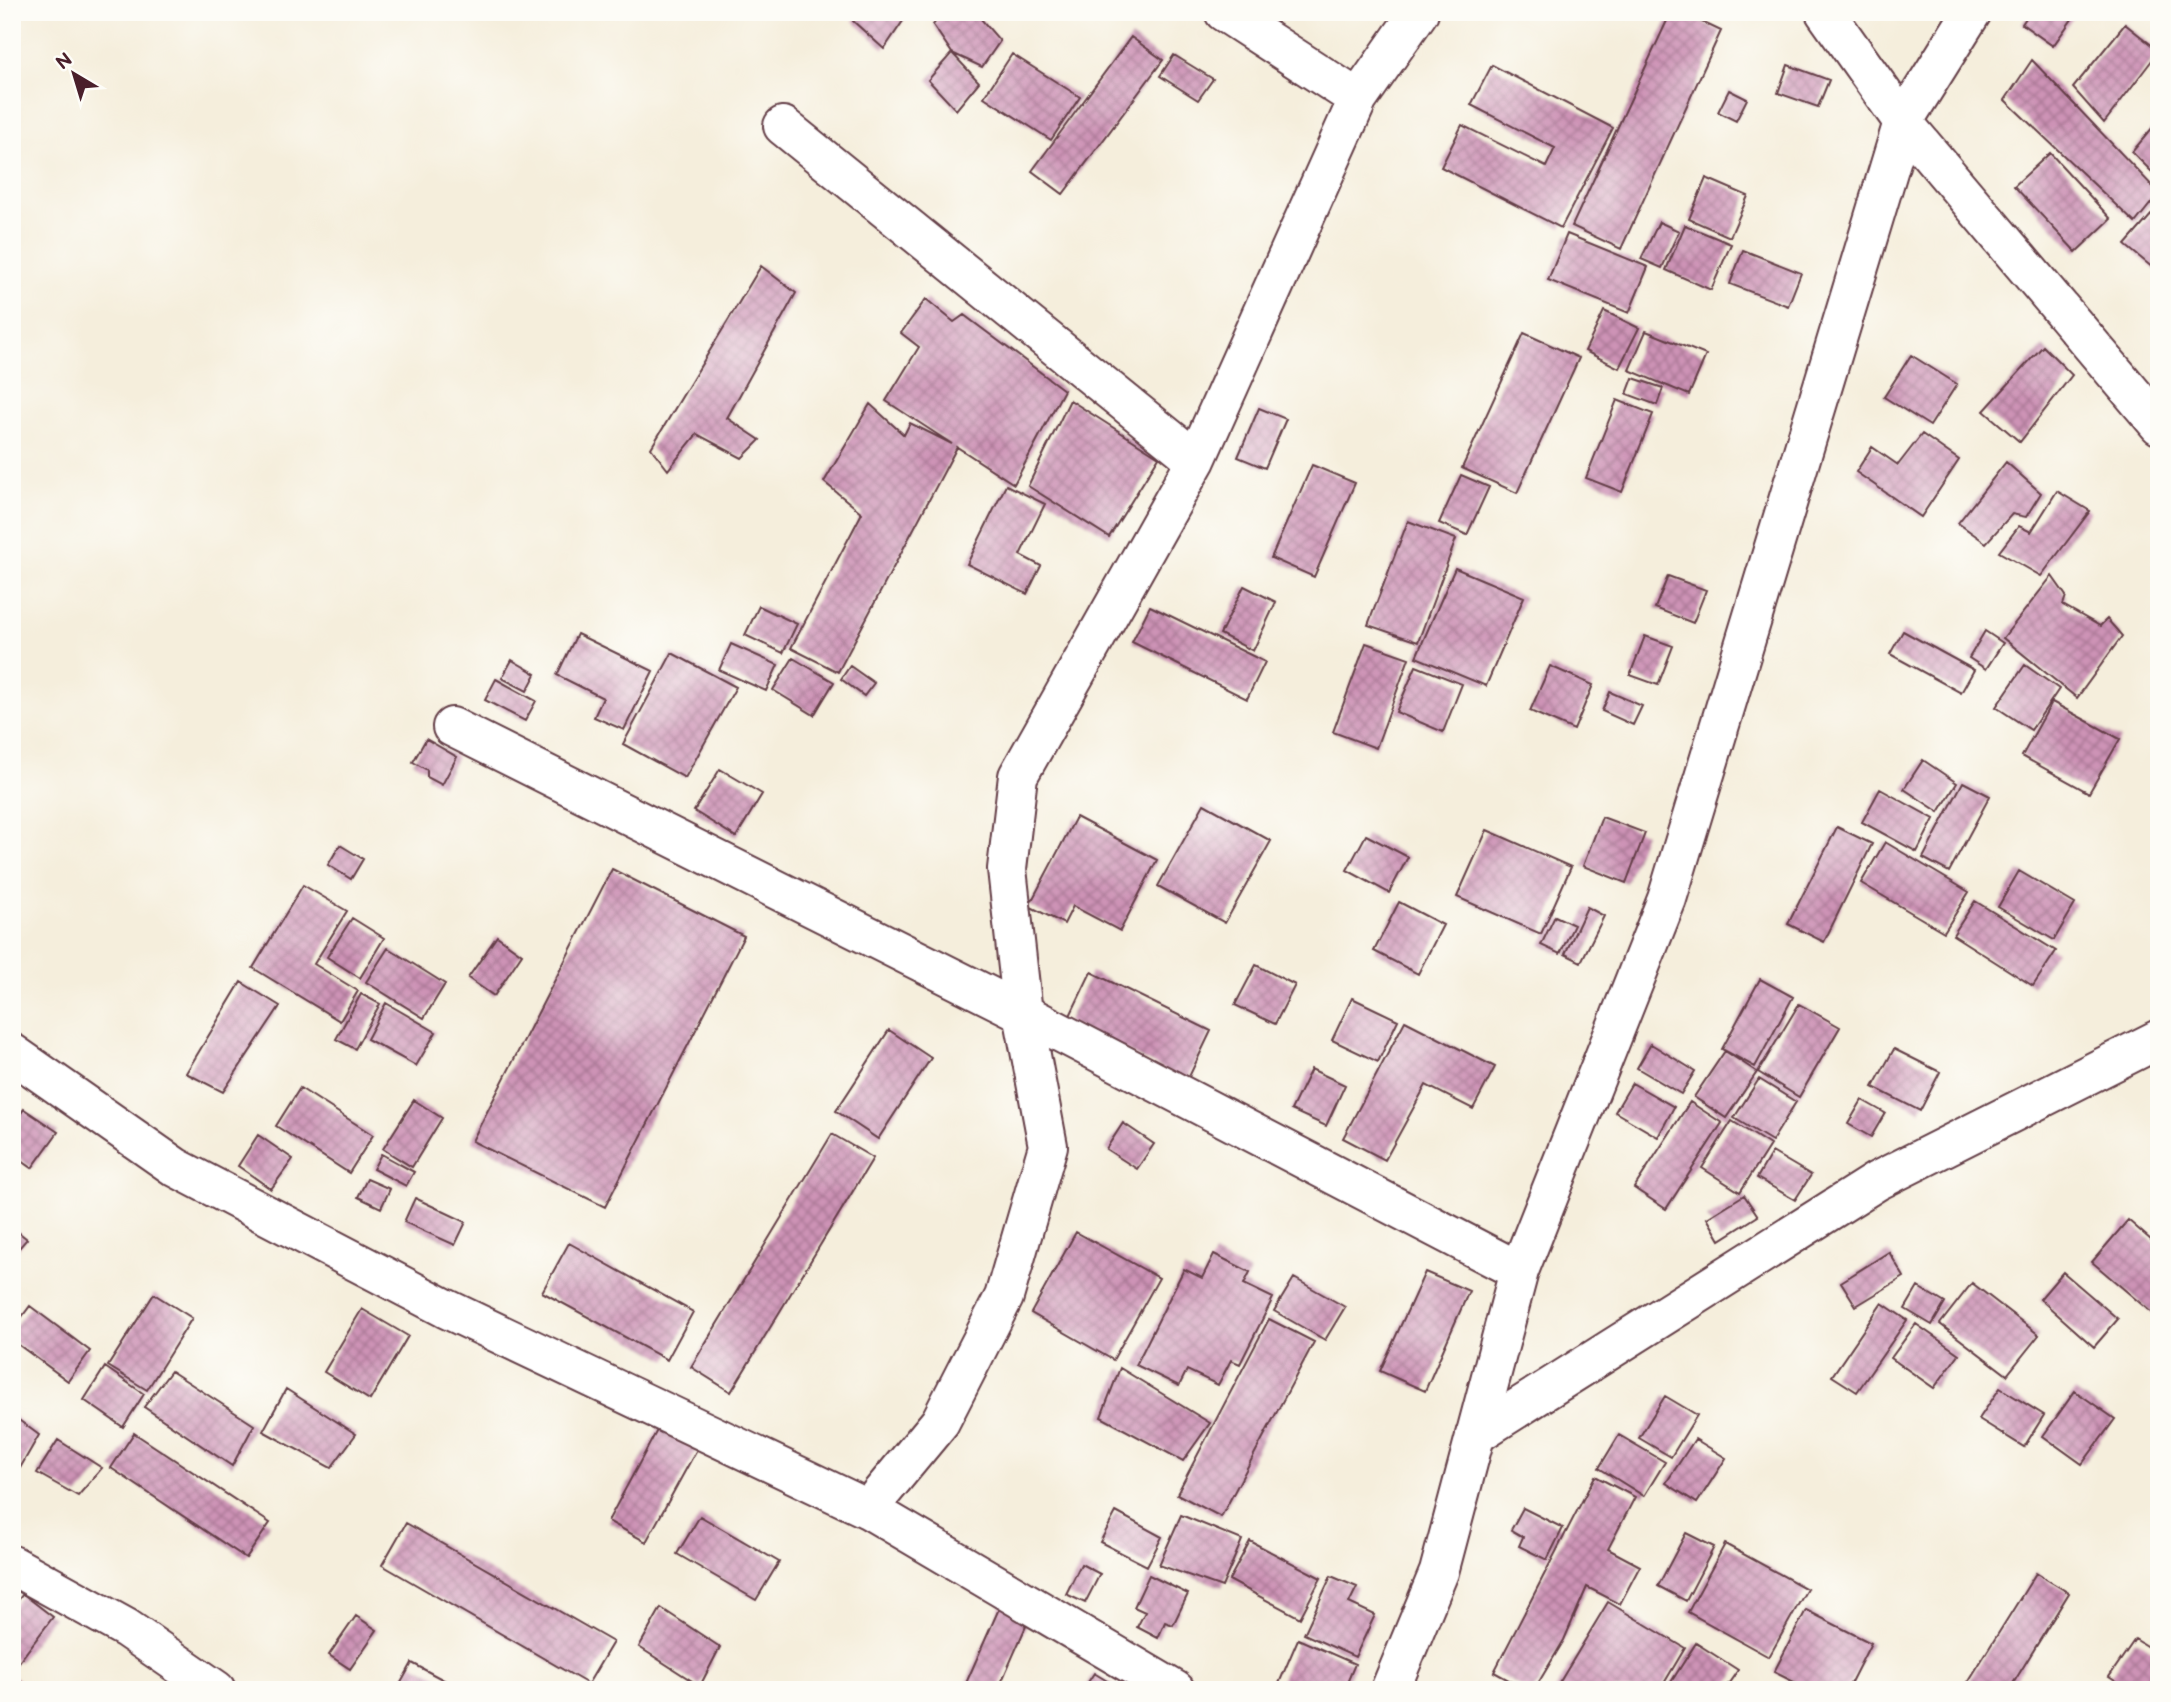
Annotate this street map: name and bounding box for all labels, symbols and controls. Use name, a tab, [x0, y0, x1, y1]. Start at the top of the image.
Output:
north arrow	[38, 38, 108, 108]
text: N	[52, 48, 77, 75]

